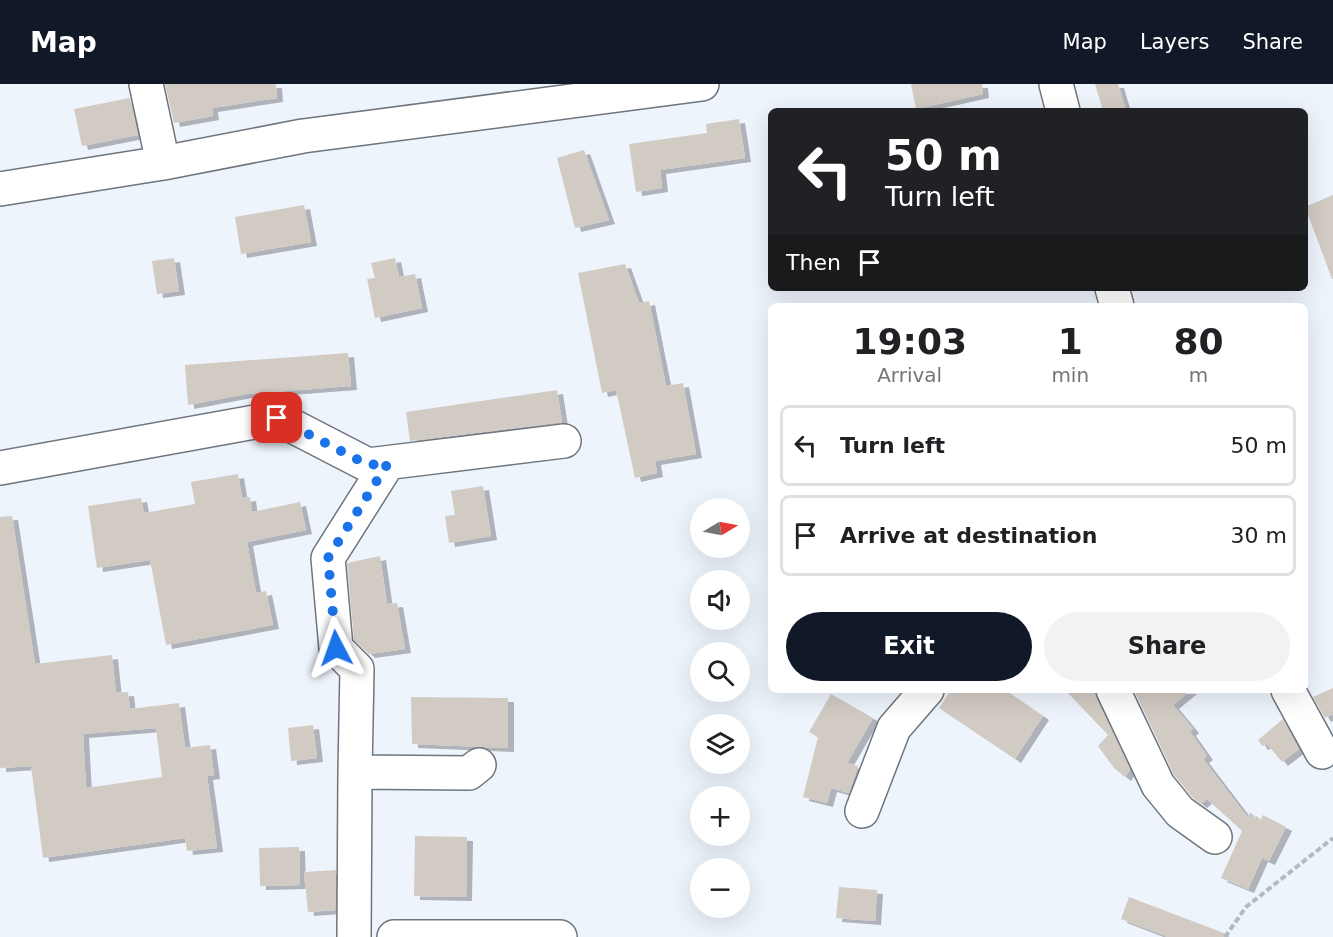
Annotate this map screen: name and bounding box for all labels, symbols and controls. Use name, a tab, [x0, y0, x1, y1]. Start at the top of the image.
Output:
text: Map	[30, 26, 97, 59]
text: Map	[1063, 30, 1107, 54]
text: Layers	[1140, 30, 1209, 54]
text: Share	[1242, 30, 1303, 54]
text: 50 m	[885, 131, 1002, 180]
icon: left	[786, 132, 864, 210]
text: Turn left	[885, 181, 995, 212]
icon: arrive	[853, 246, 886, 279]
text: Then	[786, 250, 841, 275]
text: 19:03	[852, 321, 967, 362]
text: 1	[1058, 321, 1083, 362]
text: 80	[1173, 321, 1224, 362]
text: Arrival	[877, 363, 942, 387]
text: min	[1051, 363, 1089, 387]
text: m	[1189, 363, 1208, 387]
pin	[251, 392, 302, 443]
icon: arrive	[260, 401, 293, 434]
icon: left	[789, 429, 822, 462]
text: Turn left	[840, 433, 945, 458]
text: 50 m	[1231, 433, 1287, 458]
north arrow	[690, 498, 750, 558]
map controls	[690, 498, 750, 918]
icon: arrive	[789, 519, 822, 552]
text: Arrive at destination	[840, 523, 1097, 548]
text: 30 m	[1231, 523, 1287, 548]
button: sound	[690, 570, 750, 630]
button: Exit	[786, 612, 1032, 681]
button: Share	[1044, 612, 1290, 681]
position arrow	[304, 616, 368, 680]
button: search	[690, 642, 750, 702]
button: layers	[690, 714, 750, 774]
button: +	[690, 786, 750, 846]
button: −	[690, 858, 750, 918]

